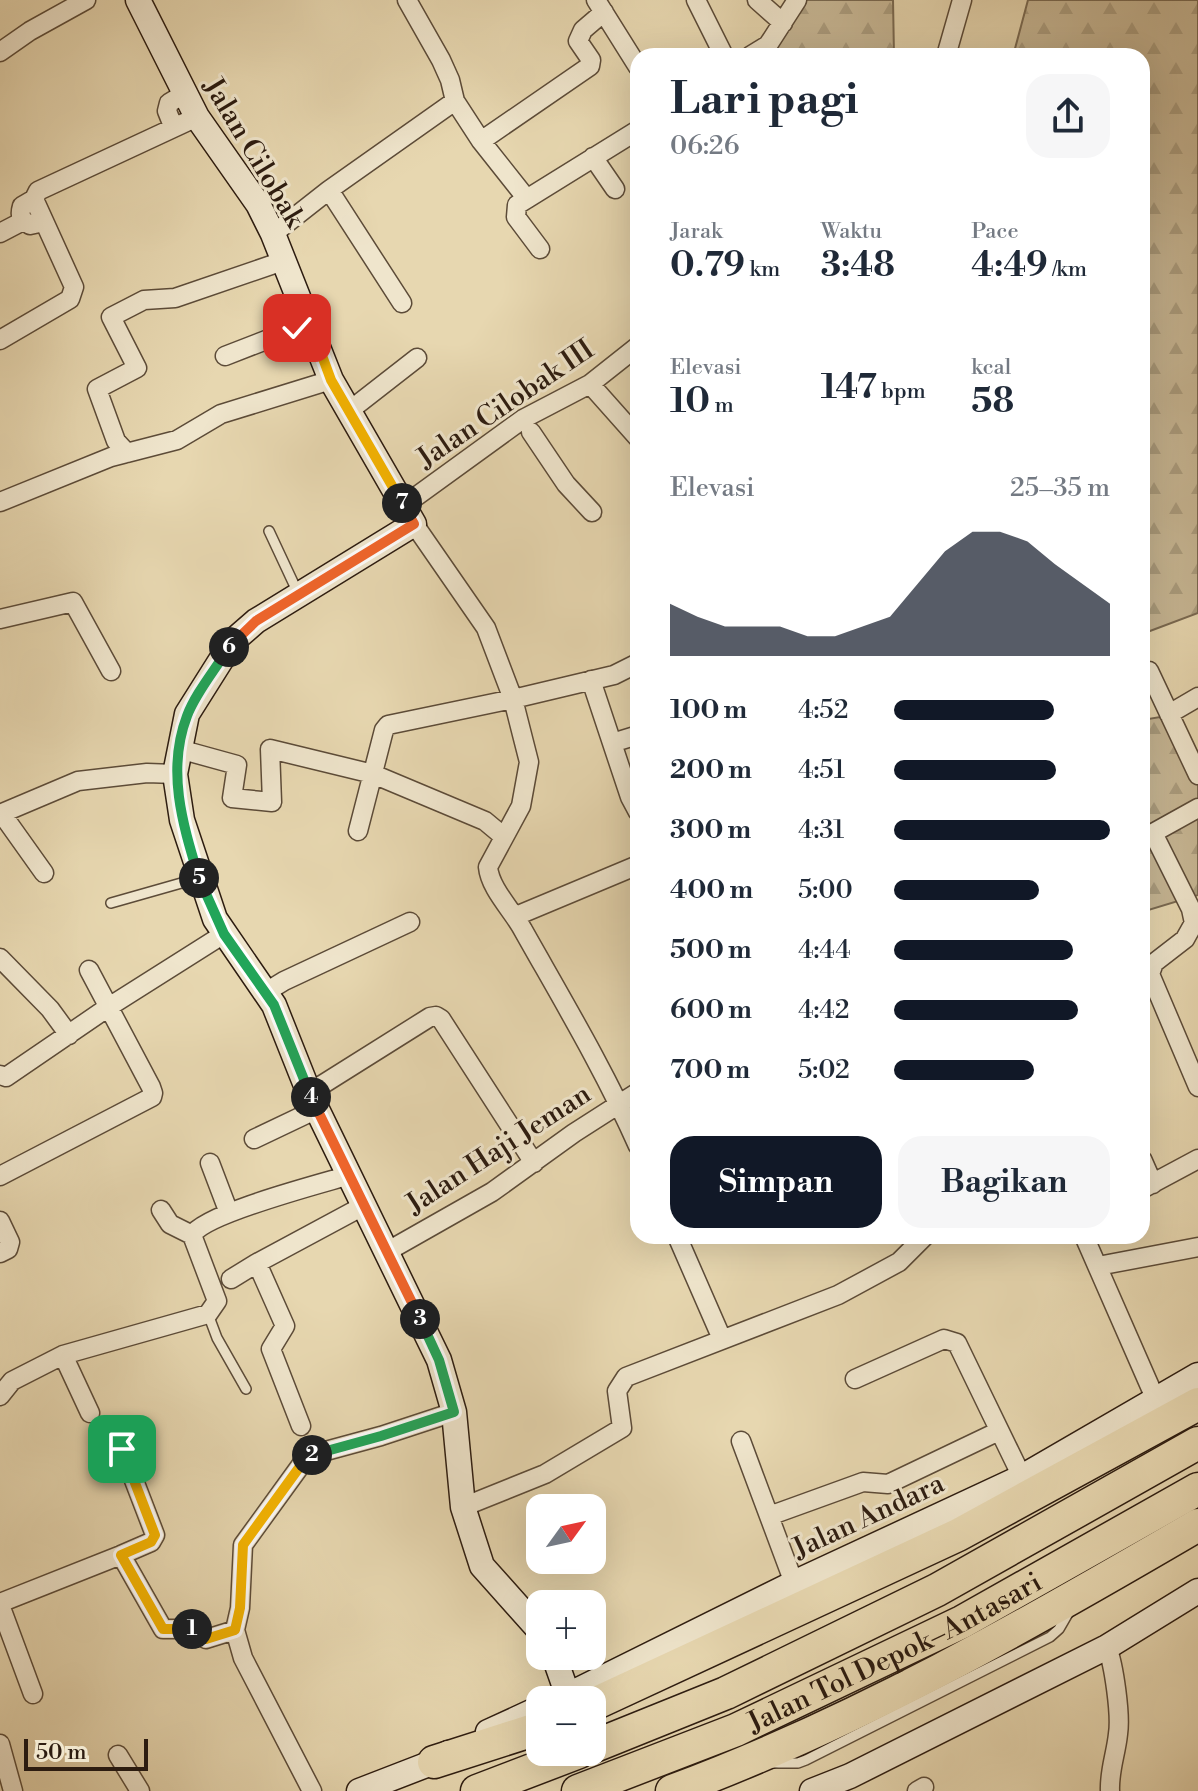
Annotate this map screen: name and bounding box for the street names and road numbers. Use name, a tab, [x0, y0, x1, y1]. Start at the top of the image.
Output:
street label: Jalan Cilobak	[195, 71, 313, 235]
street label: Jalan Cilobak III	[410, 332, 601, 477]
street label: Jalan Haji Jeman	[399, 1076, 598, 1223]
street label: Jalan Andara	[786, 1466, 951, 1567]
street label: Jalan Tol Depok–Antasari	[741, 1565, 1048, 1741]

